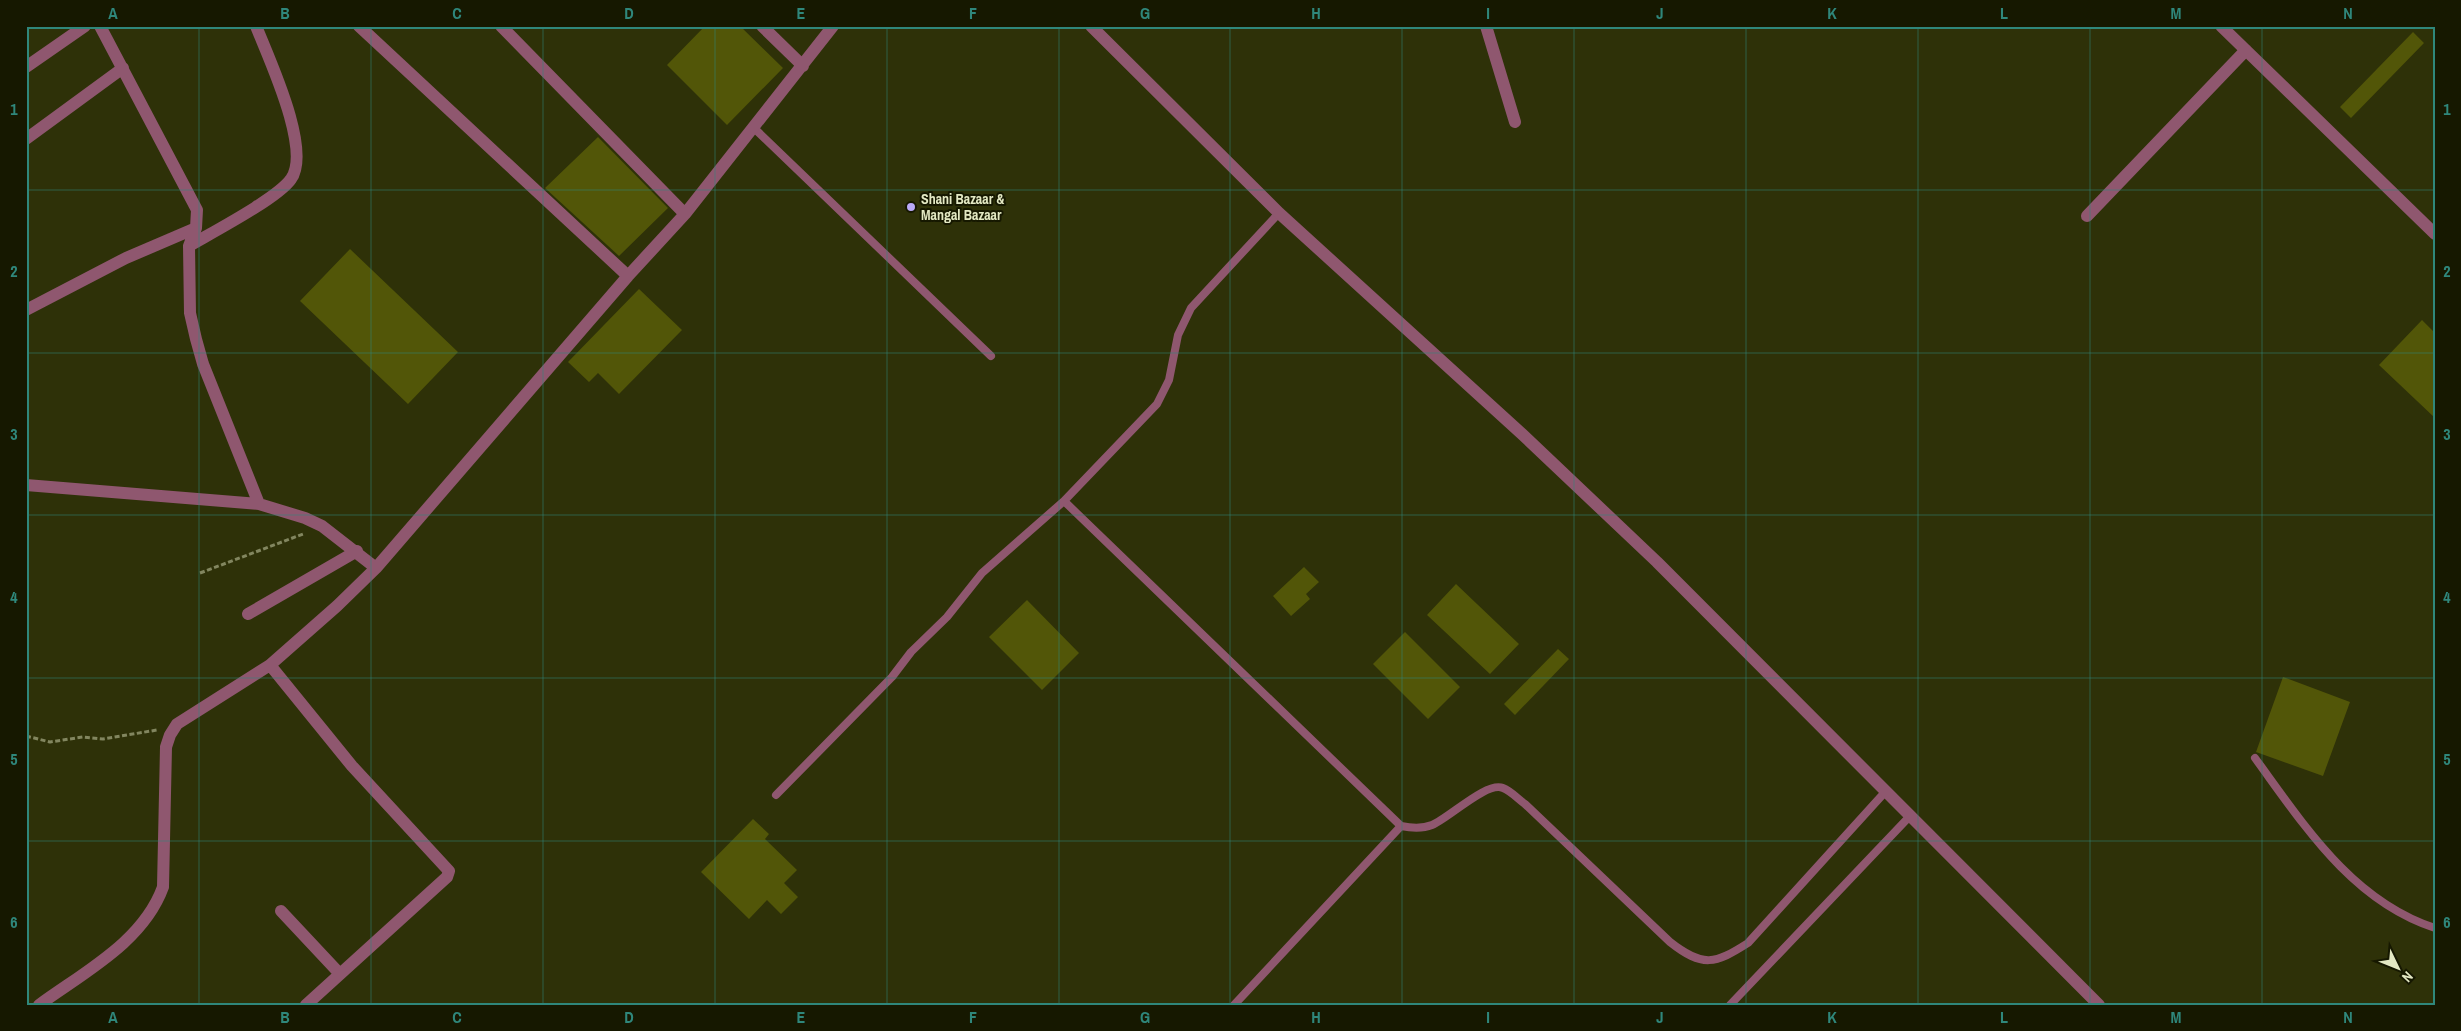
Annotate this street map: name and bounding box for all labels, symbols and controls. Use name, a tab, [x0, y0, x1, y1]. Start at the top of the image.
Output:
text: A	[108, 2, 118, 24]
text: B	[280, 2, 290, 24]
text: C	[452, 2, 462, 24]
text: D	[624, 2, 634, 24]
text: E	[797, 2, 806, 24]
text: F	[969, 2, 977, 24]
text: G	[1140, 2, 1150, 24]
text: H	[1311, 2, 1321, 24]
text: I	[1486, 2, 1490, 24]
text: J	[1656, 2, 1664, 24]
text: K	[1827, 2, 1837, 24]
text: L	[2000, 2, 2008, 24]
text: M	[2171, 2, 2182, 24]
text: N	[2343, 2, 2353, 24]
text: 1	[10, 98, 18, 120]
text: 1	[2443, 98, 2451, 120]
place label: Shani Bazaar & Mangal Bazaar	[921, 190, 1005, 224]
marker: Shani Bazaar & Mangal Bazaar	[905, 201, 917, 213]
text: 2	[10, 260, 18, 282]
text: 2	[2443, 260, 2451, 282]
text: 3	[10, 423, 18, 445]
text: 3	[2443, 423, 2451, 445]
text: 4	[10, 586, 18, 608]
text: 4	[2443, 586, 2451, 608]
text: 5	[10, 748, 18, 770]
text: 5	[2443, 748, 2451, 770]
text: 6	[10, 911, 18, 933]
text: 6	[2443, 911, 2451, 933]
north arrow	[2374, 944, 2424, 994]
text: N	[2398, 968, 2417, 986]
text: A	[108, 1006, 118, 1028]
text: B	[280, 1006, 290, 1028]
text: C	[452, 1006, 462, 1028]
text: D	[624, 1006, 634, 1028]
text: E	[797, 1006, 806, 1028]
text: F	[969, 1006, 977, 1028]
text: G	[1140, 1006, 1150, 1028]
text: H	[1311, 1006, 1321, 1028]
text: I	[1486, 1006, 1490, 1028]
text: J	[1656, 1006, 1664, 1028]
text: K	[1827, 1006, 1837, 1028]
text: L	[2000, 1006, 2008, 1028]
text: M	[2171, 1006, 2182, 1028]
text: N	[2343, 1006, 2353, 1028]

